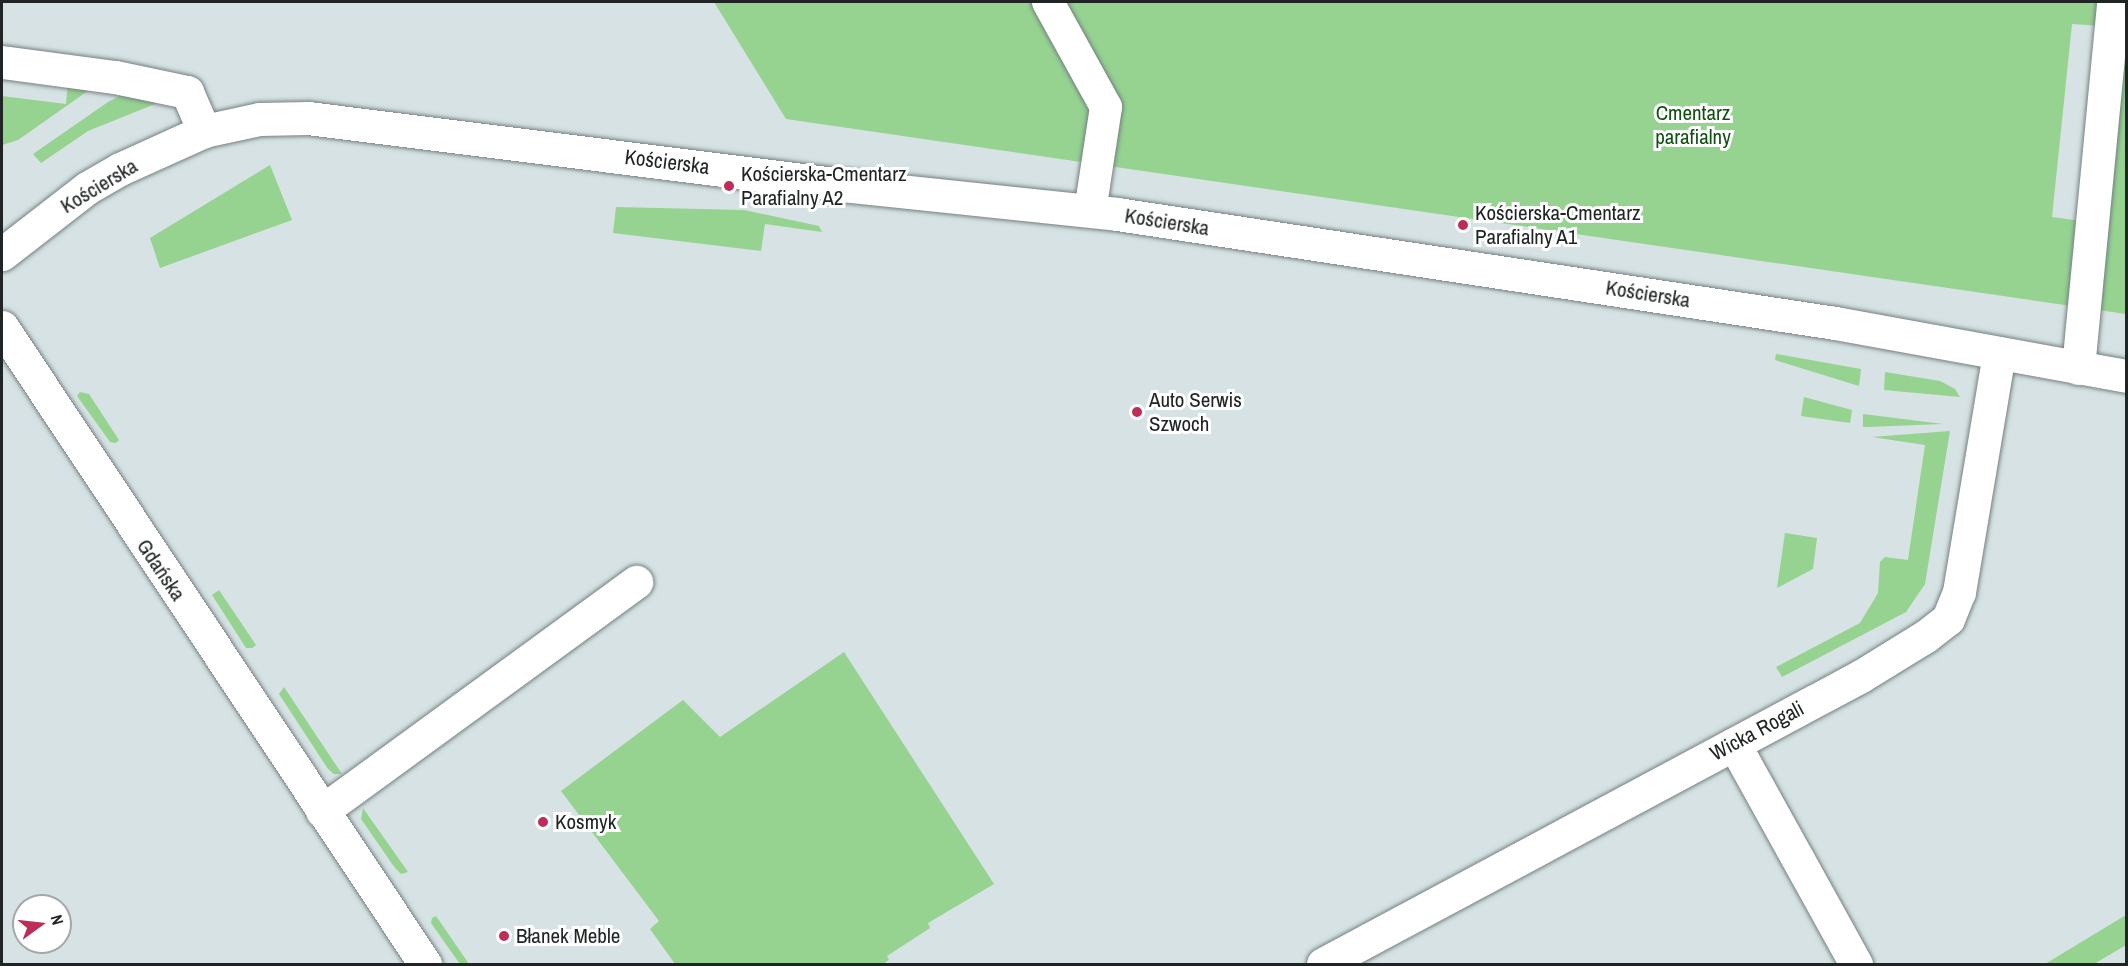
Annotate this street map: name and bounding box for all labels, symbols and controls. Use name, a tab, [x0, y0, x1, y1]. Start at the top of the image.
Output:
park label: Cmentarz parafialny	[1655, 100, 1731, 150]
street label: Kościerska	[623, 144, 711, 180]
street label: Kościerska	[56, 153, 142, 219]
place label: Kościerska-Cmentarz Parafialny A2	[741, 161, 907, 211]
marker: Kościerska-Cmentarz Parafialny A2	[722, 179, 736, 193]
place label: Kościerska-Cmentarz Parafialny A1	[1475, 200, 1641, 250]
street label: Kościerska	[1123, 203, 1211, 241]
marker: Kościerska-Cmentarz Parafialny A1	[1456, 218, 1470, 232]
street label: Kościerska	[1604, 275, 1692, 313]
place label: Auto Serwis Szwoch	[1149, 387, 1242, 437]
marker: Auto Serwis Szwoch	[1130, 405, 1144, 419]
street label: Gdańska	[131, 534, 191, 606]
street label: Wicka Rogali	[1706, 696, 1808, 766]
place label: Kosmyk	[555, 809, 616, 835]
marker: Kosmyk	[536, 815, 550, 829]
north arrow	[12, 894, 72, 954]
text: N	[46, 912, 69, 927]
place label: Błanek Meble	[516, 923, 620, 949]
marker: Błanek Meble	[497, 929, 511, 943]

